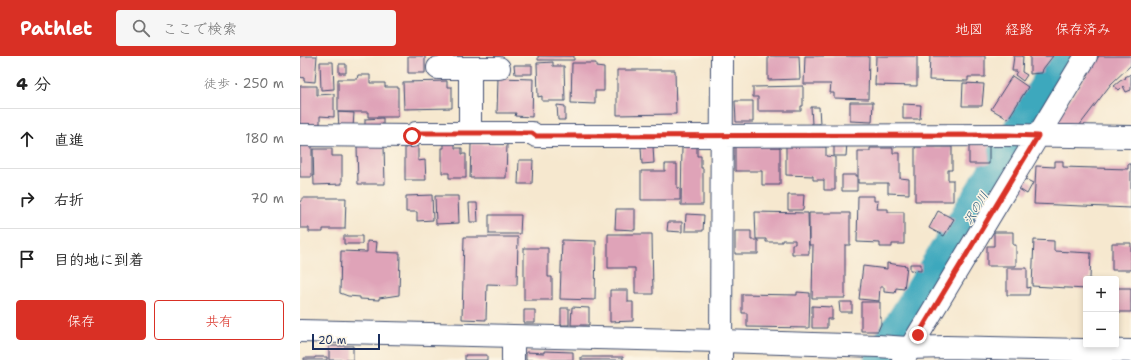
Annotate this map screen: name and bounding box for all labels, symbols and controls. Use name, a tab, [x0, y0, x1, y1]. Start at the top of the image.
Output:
search box	[116, 10, 396, 46]
text: Pathlet	[20, 16, 92, 41]
icon: search	[130, 17, 152, 39]
text: ここで検索	[162, 19, 237, 39]
text: 地図	[955, 20, 983, 38]
text: 経路	[1005, 20, 1033, 38]
text: 保存済み	[1055, 20, 1111, 38]
text: 4 分	[16, 73, 51, 95]
text: 徒歩 · 250 m	[204, 75, 284, 92]
route start	[403, 127, 421, 145]
icon: ahead	[16, 128, 38, 150]
text: 直進	[54, 130, 84, 150]
text: 180 m	[245, 130, 284, 147]
icon: right	[16, 188, 38, 210]
water label: 沢の川	[960, 188, 992, 228]
text: 右折	[54, 190, 84, 210]
text: 70 m	[250, 190, 284, 207]
icon: arrive	[16, 248, 38, 270]
text: 目的地に到着	[54, 250, 144, 270]
map controls	[1083, 276, 1119, 348]
button: +	[1083, 276, 1119, 312]
button: 保存	[16, 300, 146, 340]
button: 共有	[154, 300, 284, 340]
button: −	[1083, 312, 1119, 348]
route end	[909, 326, 927, 344]
scale bar	[312, 332, 380, 351]
text: 20 m	[318, 333, 346, 348]

